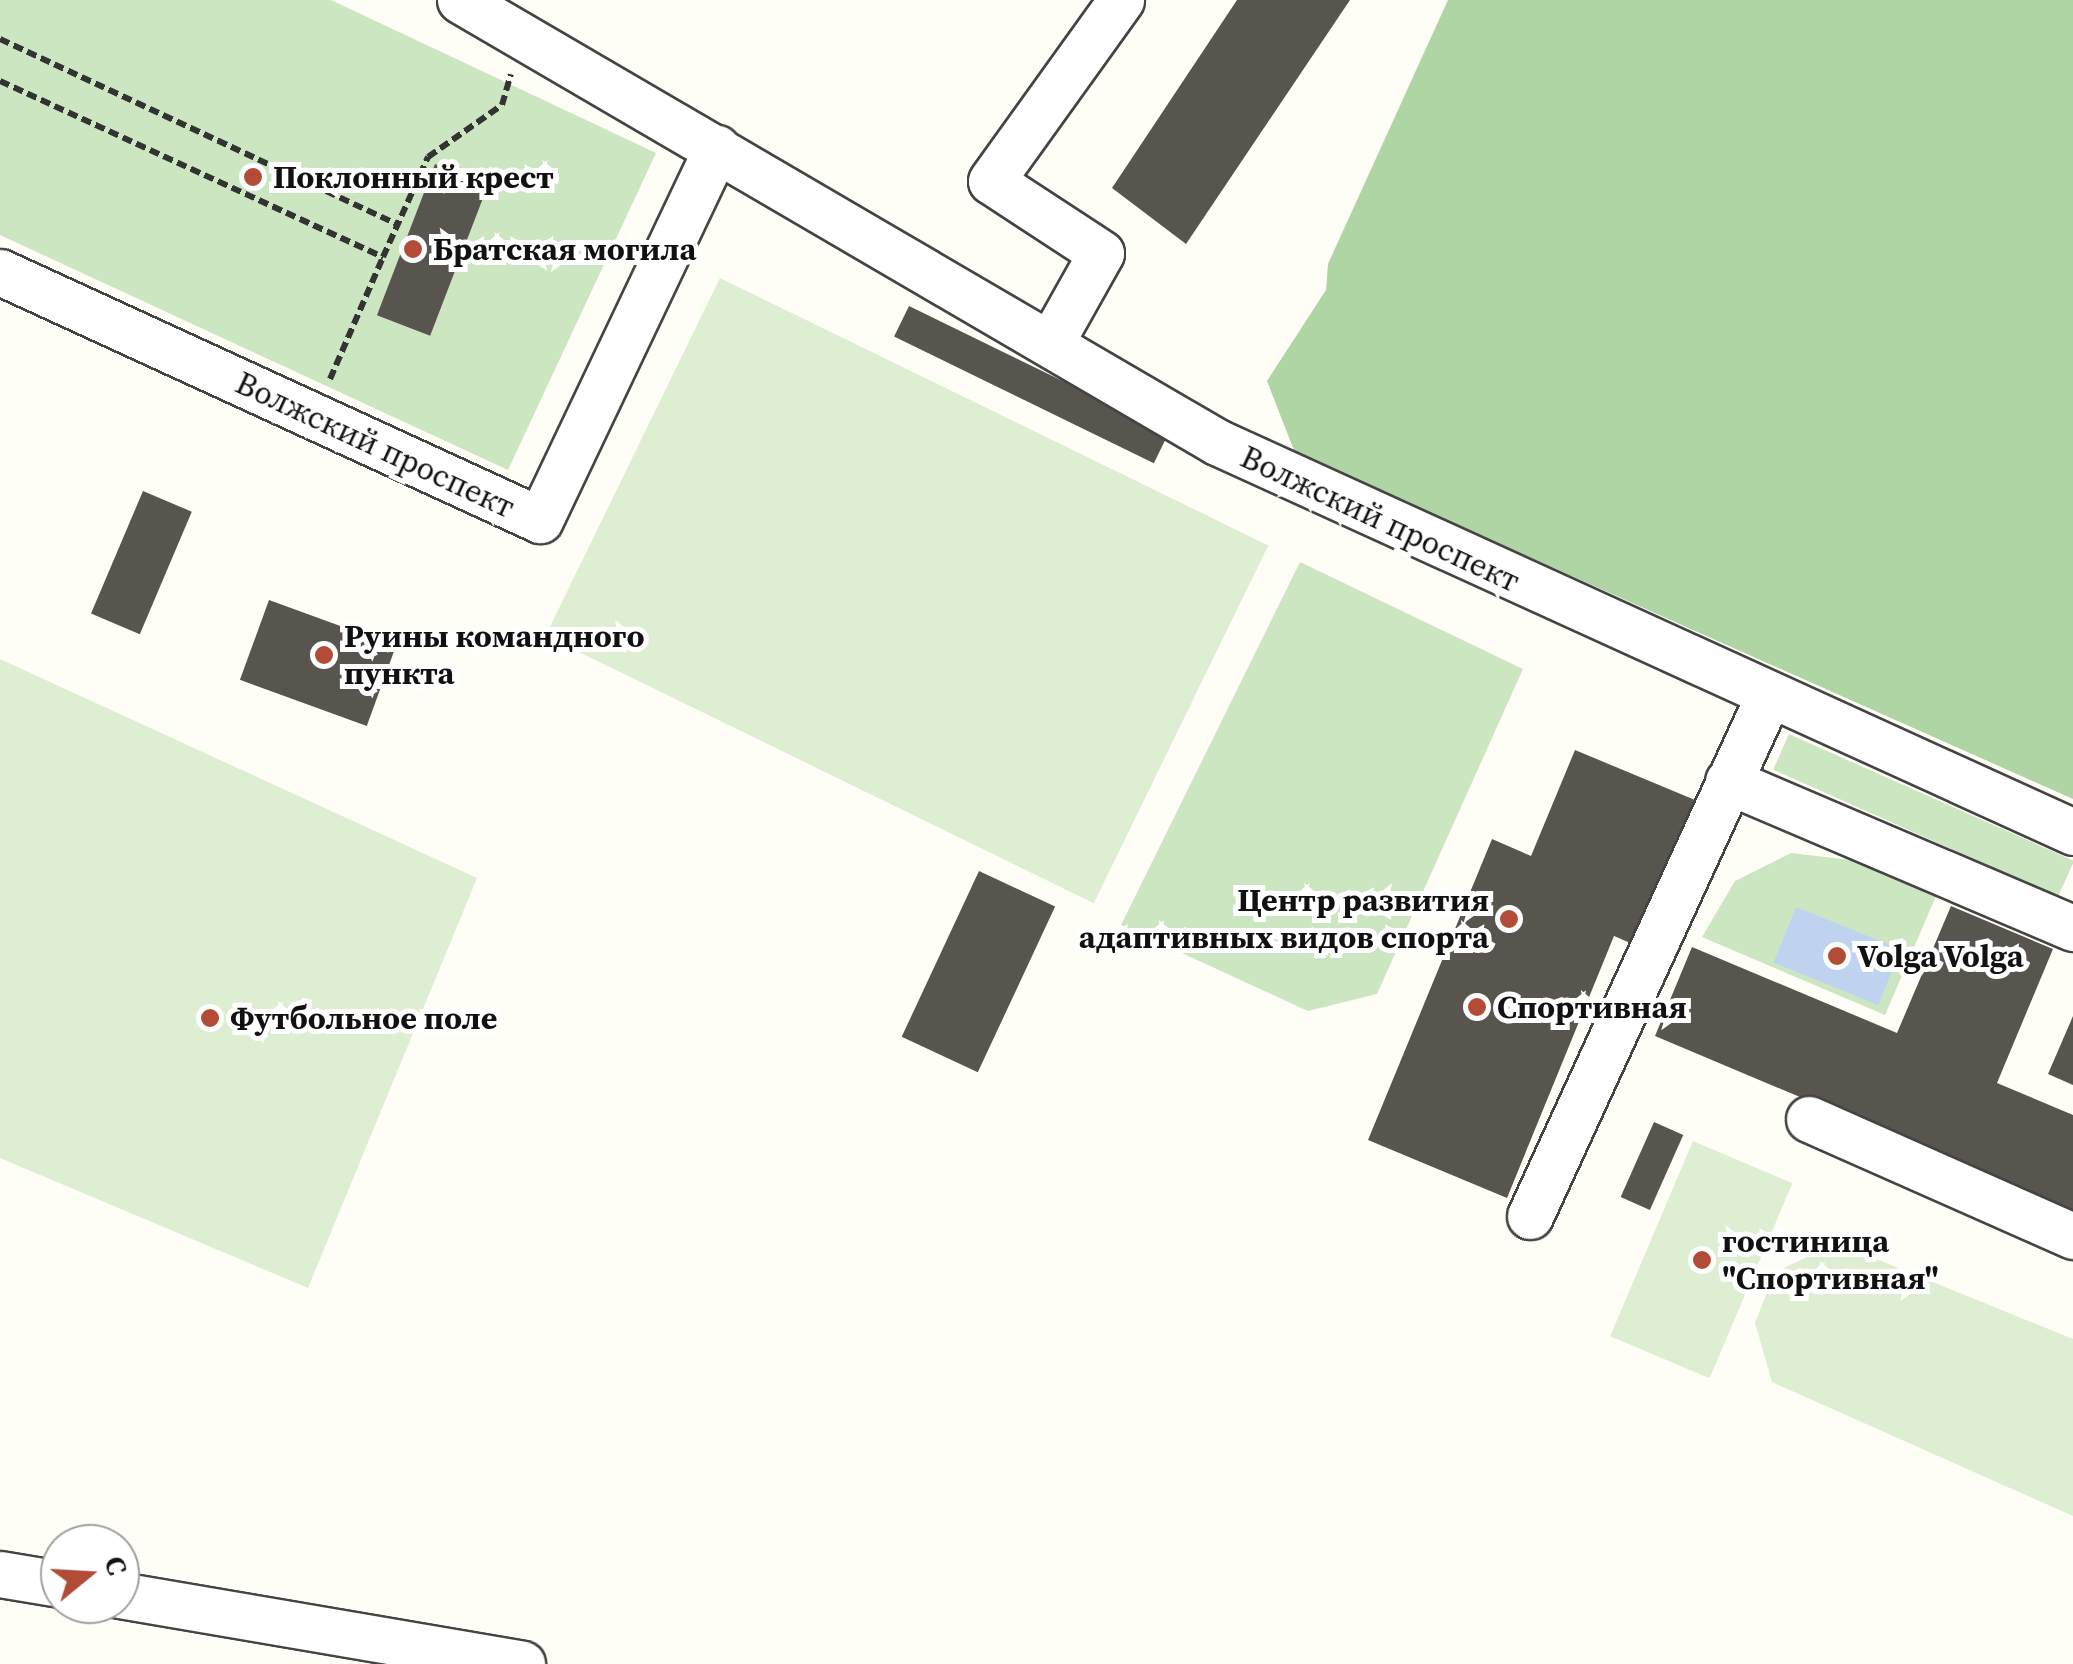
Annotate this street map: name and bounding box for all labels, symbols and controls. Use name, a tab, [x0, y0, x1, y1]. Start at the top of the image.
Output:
place label: Поклонный крест	[273, 158, 554, 196]
marker: Поклонный крест	[242, 166, 264, 188]
place label: Братская могила	[433, 230, 696, 268]
marker: Братская могила	[402, 238, 424, 260]
street label: Волжский проспект	[230, 364, 520, 526]
street label: Волжский проспект	[1235, 438, 1525, 600]
place label: Руины командного пункта	[344, 618, 645, 693]
marker: Руины командного пункта	[313, 644, 335, 666]
place label: Центр развития адаптивных видов спорта	[1079, 882, 1489, 957]
marker: Центр развития адаптивных видов спорта	[1498, 908, 1520, 930]
place label: Volga Volga	[1857, 937, 2024, 975]
marker: Volga Volga	[1826, 945, 1848, 967]
place label: Спортивная	[1497, 988, 1687, 1026]
marker: Спортивная	[1466, 996, 1488, 1018]
place label: Футбольное поле	[230, 999, 497, 1037]
marker: Футбольное поле	[199, 1007, 221, 1029]
place label: гостиница "Спортивная"	[1722, 1223, 1939, 1298]
marker: гостиница "Спортивная"	[1691, 1249, 1713, 1271]
north arrow	[40, 1524, 140, 1624]
text: С	[96, 1551, 137, 1579]

